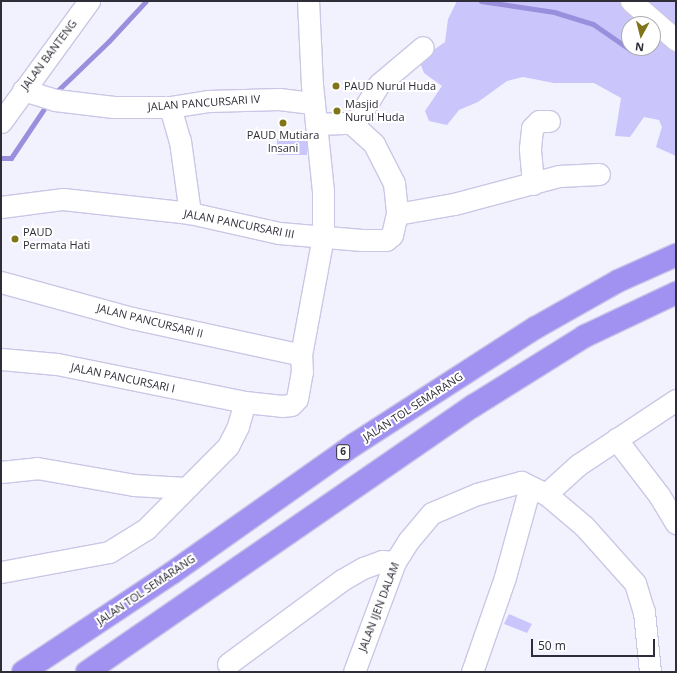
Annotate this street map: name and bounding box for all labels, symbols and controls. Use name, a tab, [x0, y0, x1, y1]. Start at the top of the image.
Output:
north arrow	[621, 16, 661, 56]
street label: JALAN BANTENG	[18, 17, 80, 93]
text: N	[634, 39, 645, 55]
place label: PAUD Nurul Huda	[344, 79, 436, 93]
marker: PAUD Nurul Huda	[331, 81, 341, 91]
street label: JALAN PANCURSARI IV	[147, 92, 261, 114]
place label: Masjid Nurul Huda	[345, 98, 405, 124]
marker: Masjid Nurul Huda	[332, 106, 342, 116]
marker: PAUD Mutiara Insani	[278, 118, 288, 128]
place label: PAUD Mutiara Insani	[247, 129, 319, 155]
street label: JALAN PANCURSARI III	[183, 207, 295, 241]
place label: PAUD Permata Hati	[23, 226, 90, 252]
marker: PAUD Permata Hati	[10, 234, 20, 244]
street label: JALAN PANCURSARI II	[95, 301, 205, 341]
street label: JALAN PANCURSARI I	[70, 361, 176, 395]
street label: JALAN TOL SEMARANG	[361, 370, 465, 444]
road number: 6	[336, 444, 350, 460]
street label: JALAN TOL SEMARANG	[94, 552, 198, 628]
street label: JALAN IJEN DALAM	[356, 560, 402, 654]
scale bar	[533, 631, 657, 657]
text: 50 m	[538, 637, 566, 654]

